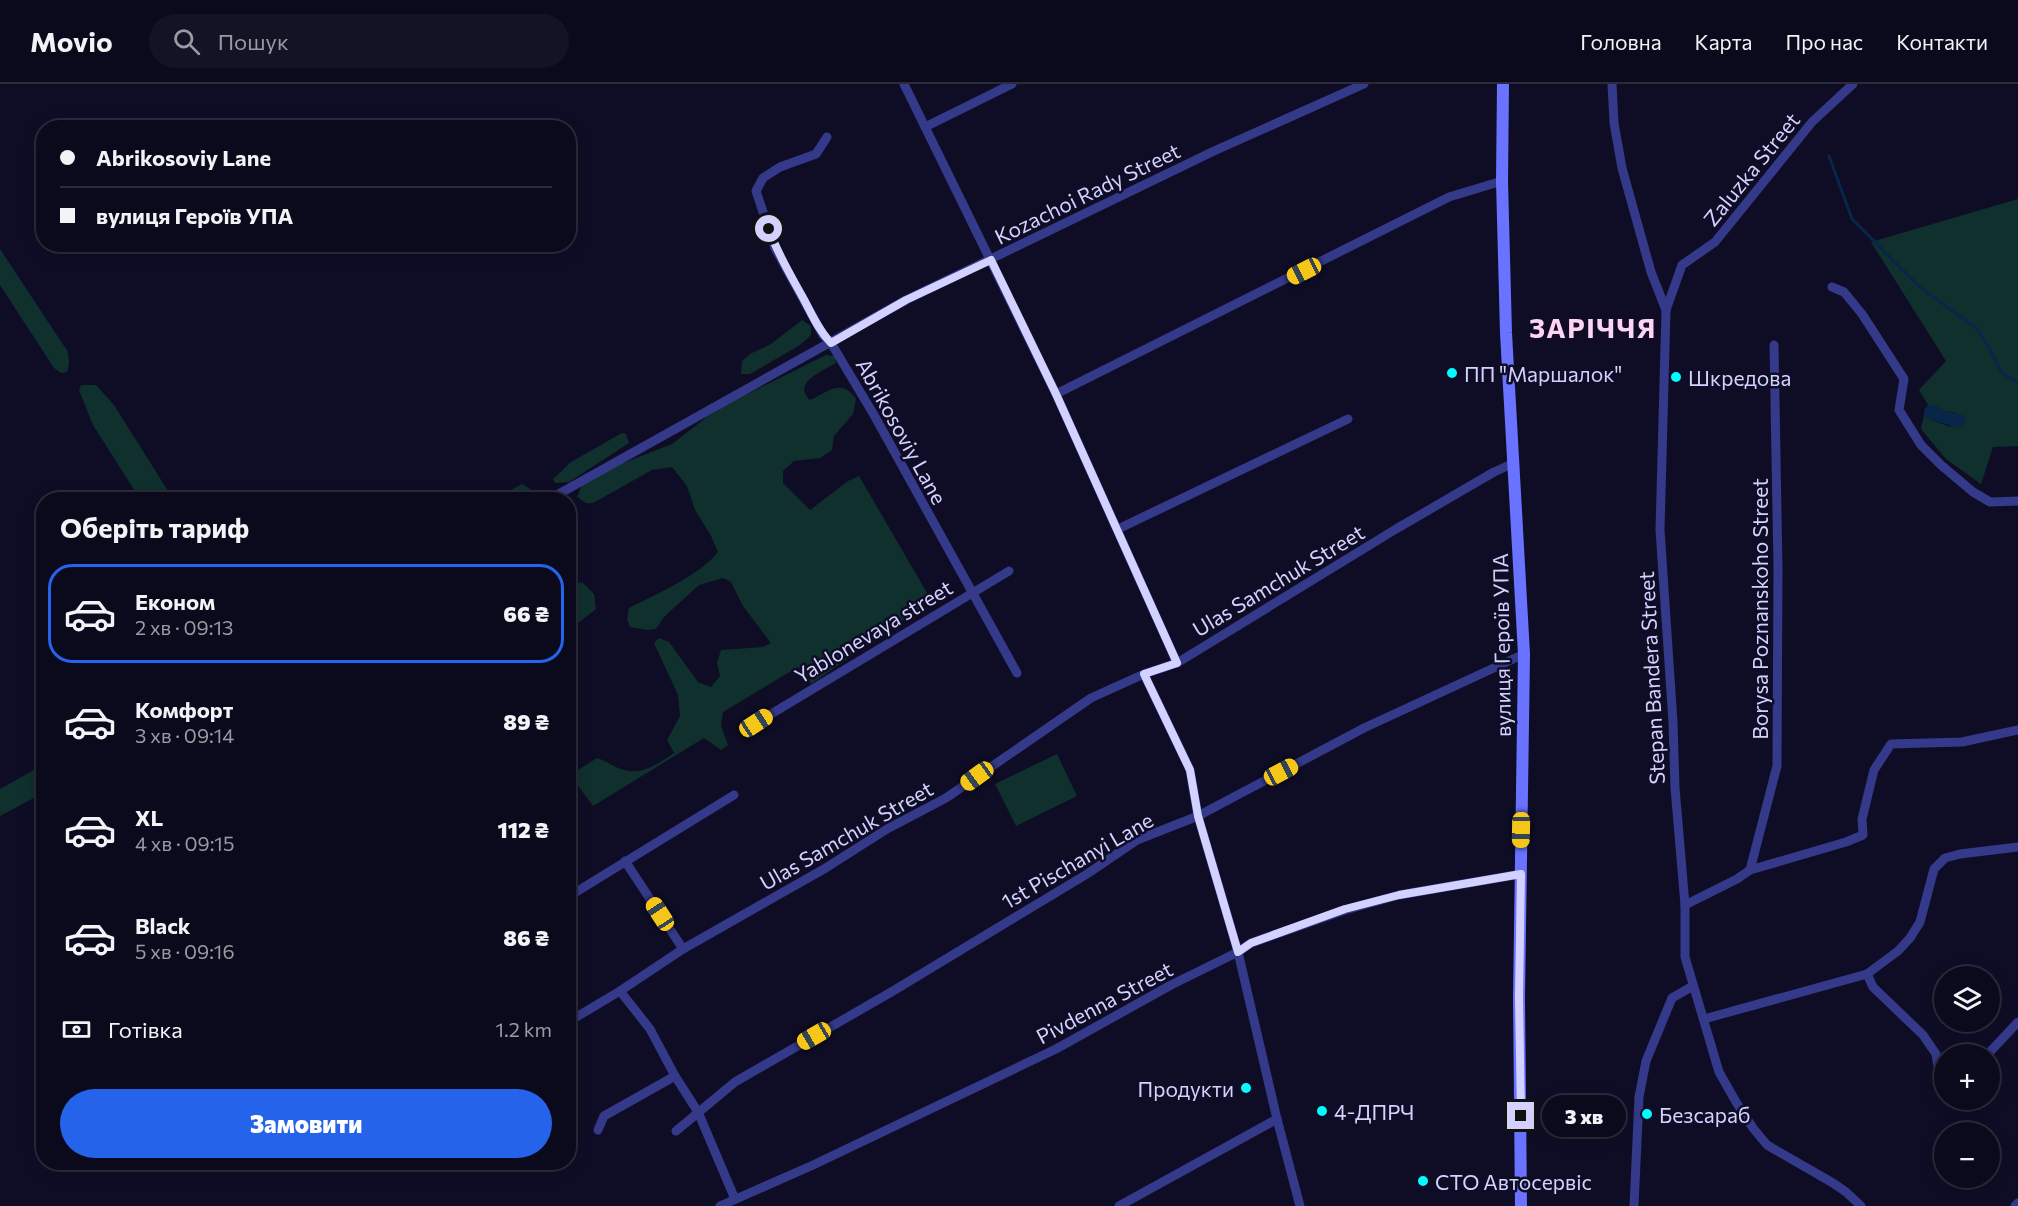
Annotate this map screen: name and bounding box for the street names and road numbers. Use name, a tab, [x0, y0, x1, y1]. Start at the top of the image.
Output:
street label: Zaluzka Street	[1698, 107, 1804, 231]
street label: Kozachoi Rady Street	[990, 137, 1184, 249]
street label: Abrikosoviy Lane	[852, 354, 952, 508]
street label: Borysa Poznanskoho Street	[1747, 478, 1772, 740]
street label: Ulas Samchuk Street	[1188, 519, 1368, 641]
street label: вулиця Героїв УПА	[1487, 553, 1515, 737]
street label: Stepan Bandera Street	[1633, 571, 1669, 785]
street label: Yablonevaya street	[790, 574, 956, 688]
street label: Ulas Samchuk Street	[755, 775, 937, 895]
street label: 1st Pischanyi Lane	[997, 806, 1157, 914]
street label: Pivdenna Street	[1032, 956, 1176, 1048]

